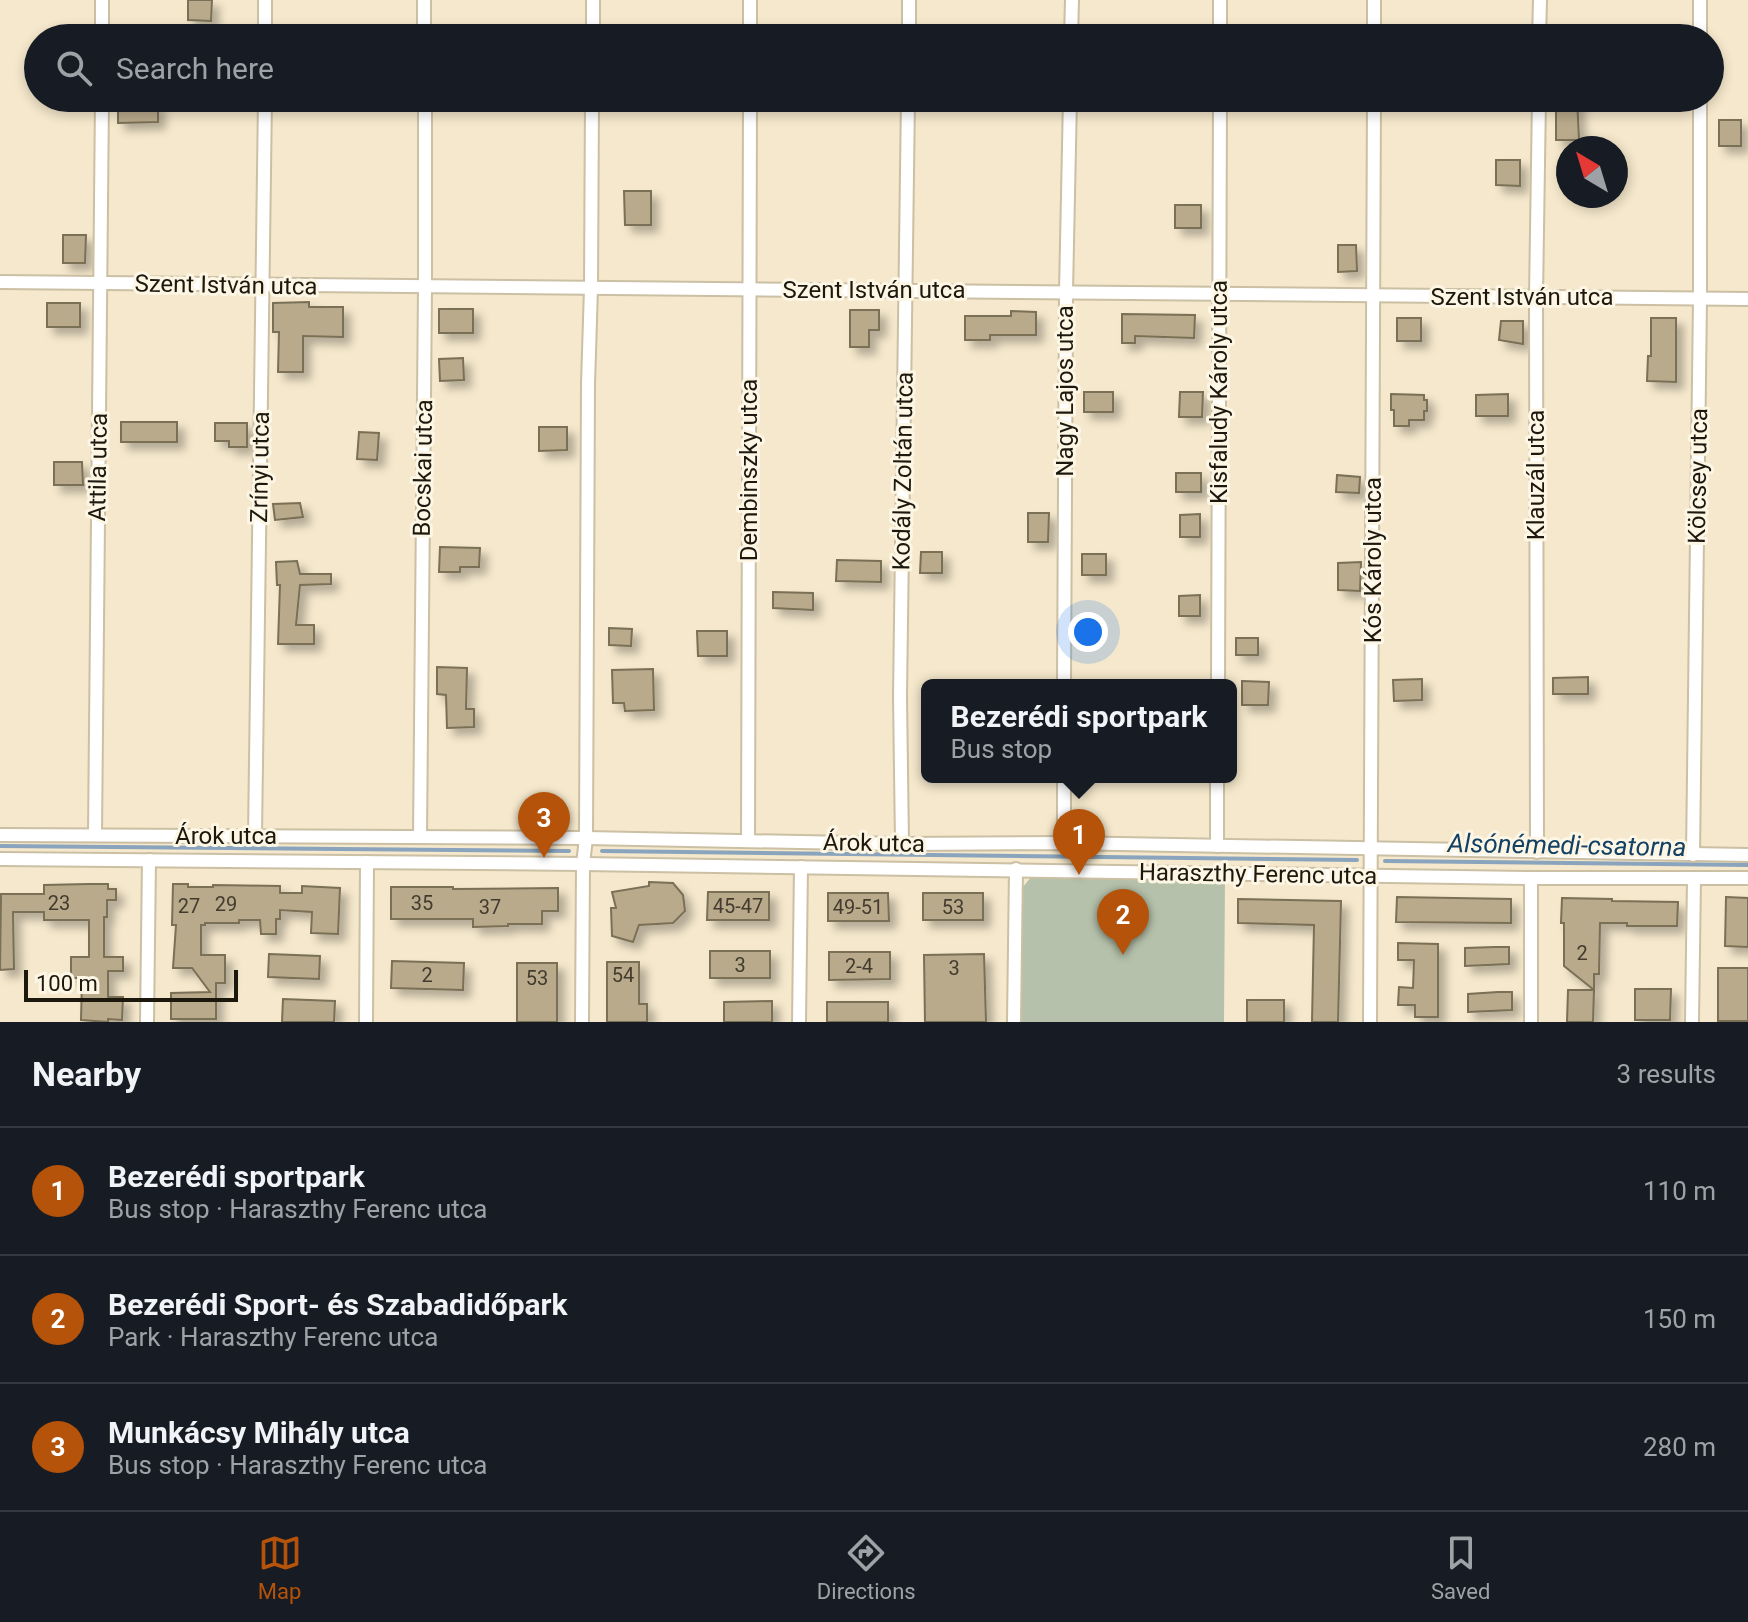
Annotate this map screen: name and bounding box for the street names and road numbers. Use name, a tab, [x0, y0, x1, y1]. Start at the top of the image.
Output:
street label: Szent István utca	[134, 269, 318, 301]
street label: Szent István utca	[783, 276, 965, 304]
street label: Kisfaludy Károly utca	[1205, 280, 1233, 504]
street label: Szent István utca	[1431, 283, 1613, 311]
street label: Nagy Lajos utca	[1051, 305, 1079, 477]
street label: Kodály Zoltán utca	[887, 371, 919, 571]
street label: Dembinszky utca	[735, 379, 763, 561]
street label: Bocskai utca	[408, 399, 438, 537]
street label: Kölcsey utca	[1683, 408, 1713, 544]
street label: Klauzál utca	[1522, 410, 1550, 540]
street label: Zrínyi utca	[245, 411, 275, 523]
street label: Attila utca	[83, 412, 113, 522]
street label: Kós Károly utca	[1359, 477, 1387, 643]
street label: Árok utca	[175, 822, 277, 850]
street label: Árok utca	[823, 828, 925, 858]
street label: Haraszthy Ferenc utca	[1139, 858, 1377, 890]

